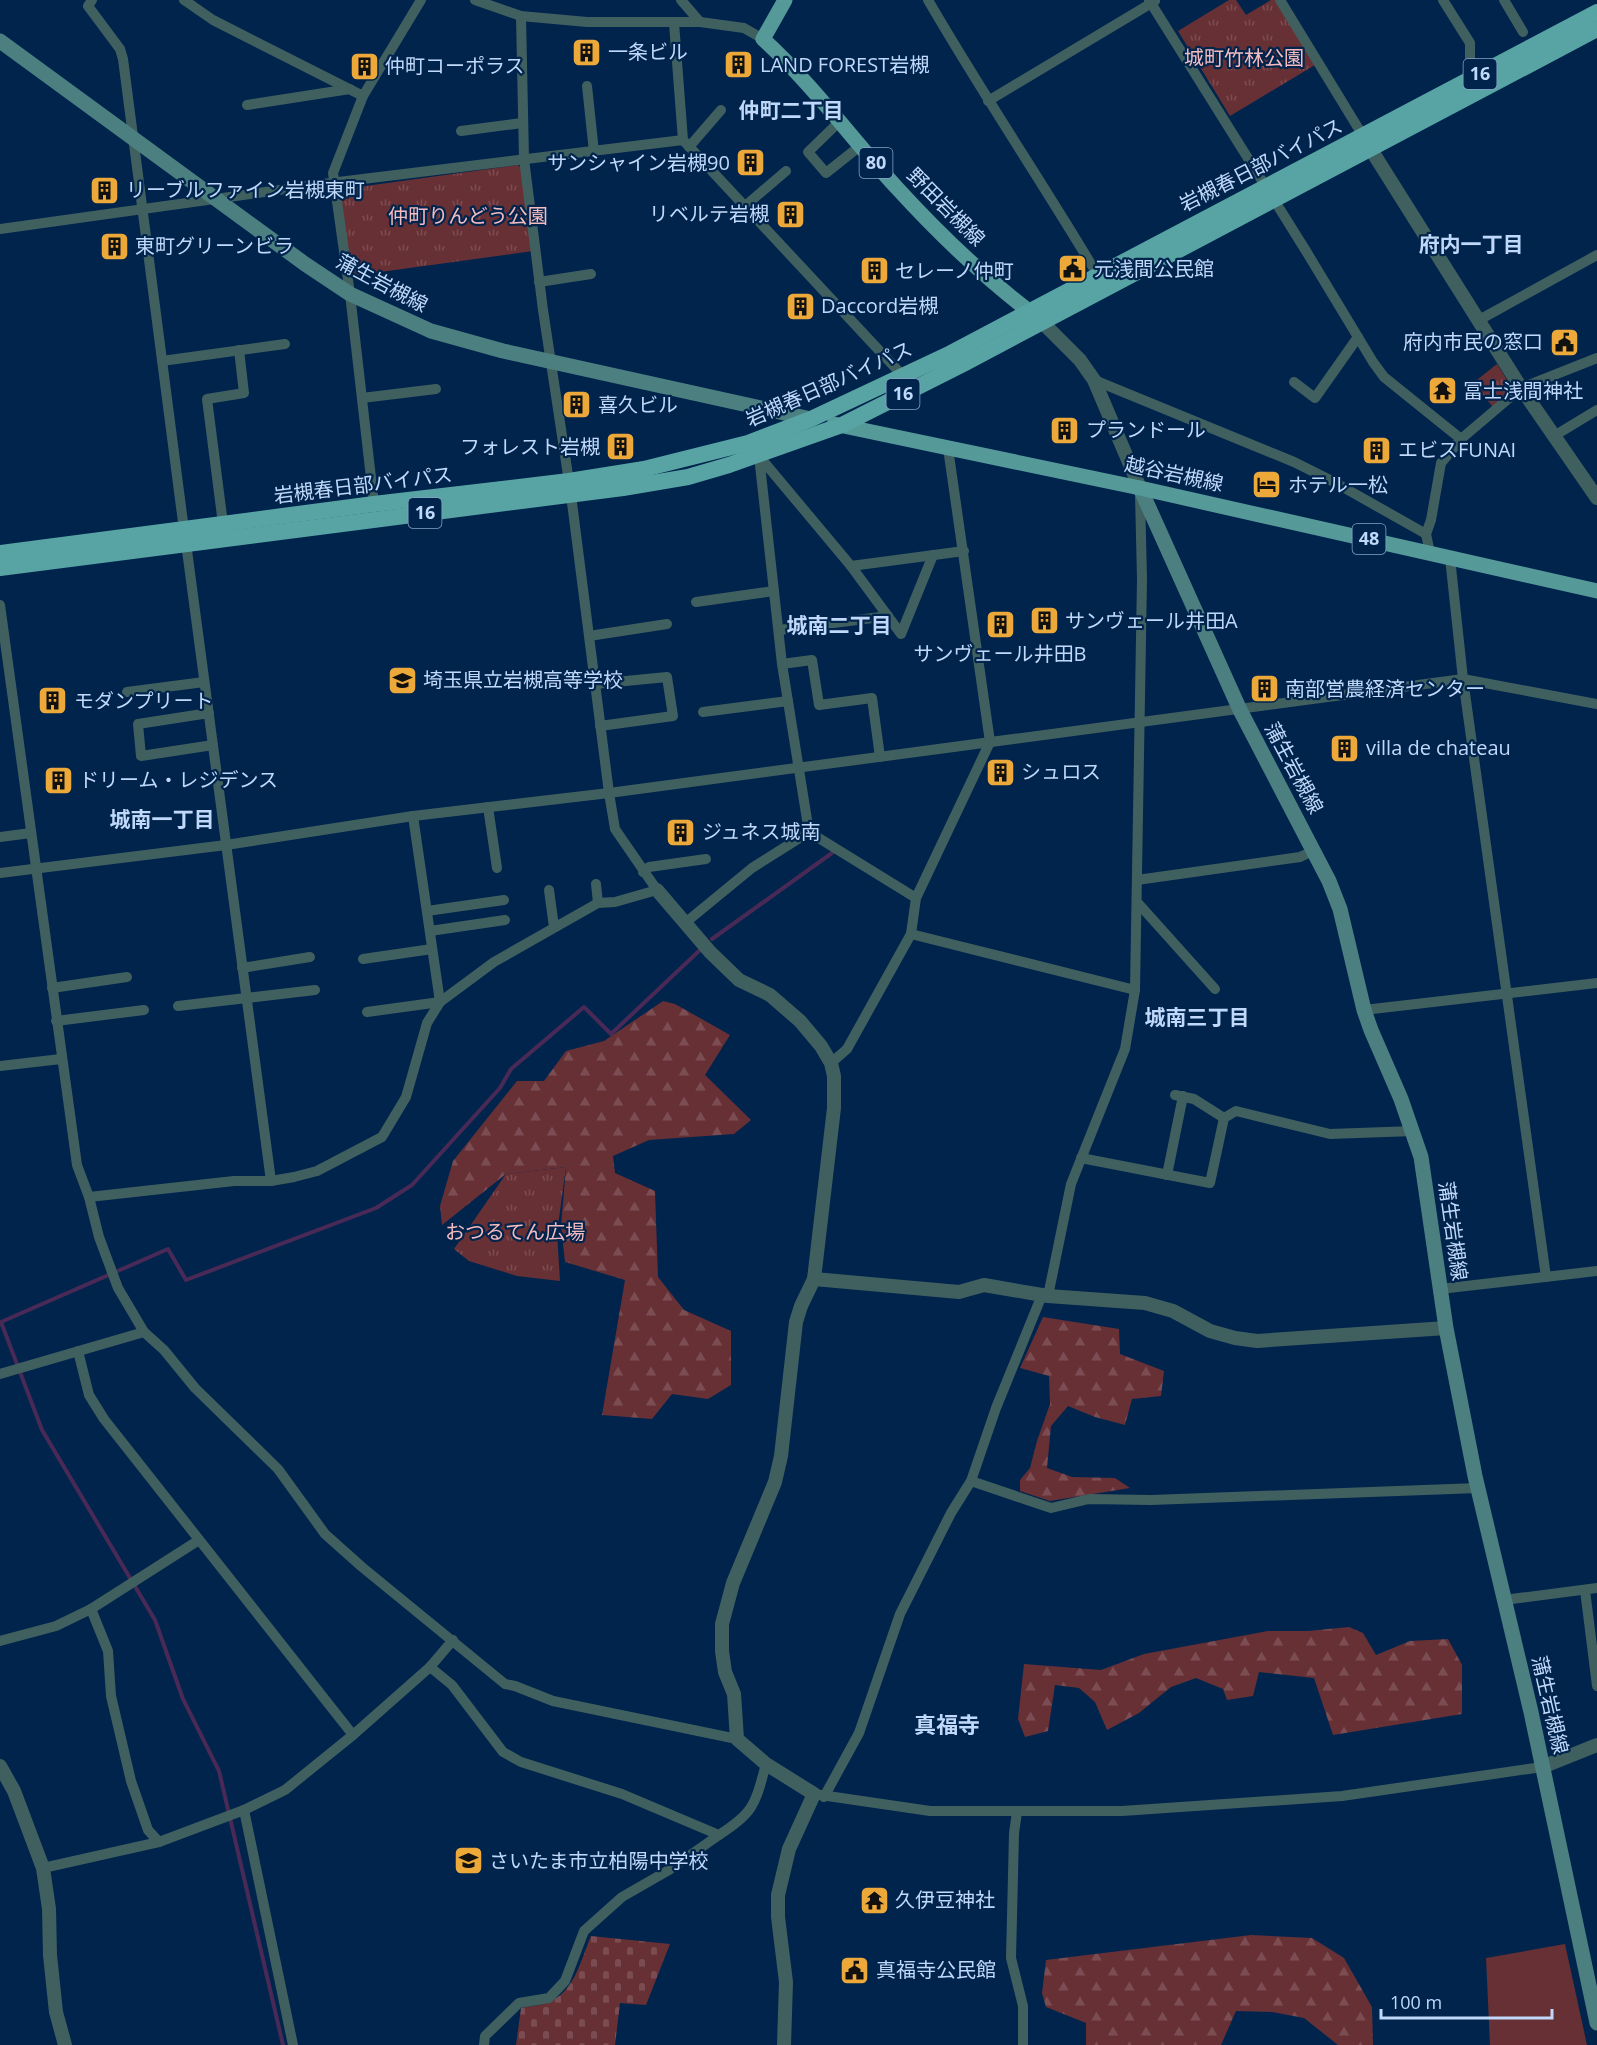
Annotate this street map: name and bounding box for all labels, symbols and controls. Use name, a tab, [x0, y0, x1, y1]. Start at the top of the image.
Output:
building icon: 一条ビル	[571, 36, 603, 68]
place label: 一条ビル	[608, 38, 688, 65]
park label: 城町竹林公園	[1184, 44, 1304, 71]
building icon: LAND FOREST岩槻	[723, 49, 755, 81]
building icon: 仲町コーポラス	[348, 50, 380, 82]
place label: LAND FOREST岩槻	[760, 51, 929, 78]
place label: 仲町コーポラス	[385, 52, 525, 79]
road number: 16	[1464, 59, 1496, 89]
district label: 仲町二丁目	[739, 96, 844, 124]
street label: 岩槻春日部バイパス	[1175, 112, 1347, 217]
building icon: サンシャイン岩槻90	[735, 147, 767, 179]
road number: 80	[860, 148, 892, 178]
place label: サンシャイン岩槻90	[547, 149, 730, 176]
street label: 野田岩槻線	[901, 162, 991, 252]
building icon: リーブルファイン岩槻東町	[89, 174, 121, 206]
place label: リーブルファイン岩槻東町	[126, 176, 365, 203]
building icon: リベルテ岩槻	[774, 198, 806, 230]
place label: リベルテ岩槻	[649, 200, 769, 227]
park label: 仲町りんどう公園	[388, 202, 548, 229]
building icon: 東町グリーンビラ	[98, 230, 130, 262]
district label: 府内一丁目	[1419, 230, 1524, 258]
place label: 東町グリーンビラ	[135, 232, 294, 259]
street label: 蒲生岩槻線	[332, 247, 433, 318]
public building icon: 元浅間公民館	[1057, 253, 1089, 285]
building icon: セレーノ仲町	[858, 255, 890, 287]
place label: 元浅間公民館	[1094, 255, 1214, 282]
place label: セレーノ仲町	[895, 257, 1014, 284]
building icon: Daccord岩槻	[784, 290, 816, 322]
place label: Daccord岩槻	[821, 292, 938, 319]
public building icon: 府内市民の窓口	[1548, 326, 1580, 358]
place label: 府内市民の窓口	[1403, 328, 1543, 355]
street label: 岩槻春日部バイパス	[741, 335, 916, 432]
temple icon: 冨士浅間神社	[1426, 375, 1458, 407]
place label: 冨士浅間神社	[1463, 377, 1583, 404]
road number: 16	[886, 379, 920, 409]
building icon: 喜久ビル	[561, 389, 593, 421]
place label: 喜久ビル	[598, 391, 678, 418]
building icon: プランドール	[1049, 414, 1081, 446]
place label: プランドール	[1086, 416, 1206, 443]
building icon: フォレスト岩槻	[605, 431, 637, 463]
place label: フォレスト岩槻	[460, 433, 600, 460]
building icon: エビスFUNAI	[1361, 434, 1393, 466]
place label: エビスFUNAI	[1398, 436, 1516, 463]
street label: 越谷岩槻線	[1122, 450, 1226, 497]
street label: 岩槻春日部バイパス	[272, 460, 454, 509]
hotel icon: ホテル一松	[1251, 469, 1283, 501]
place label: ホテル一松	[1288, 471, 1388, 498]
road number: 16	[408, 498, 442, 528]
road number: 48	[1352, 524, 1386, 554]
building icon: サンヴェール井田A	[1028, 605, 1060, 637]
place label: サンヴェール井田A	[1065, 607, 1238, 634]
building icon: サンヴェール井田B	[984, 608, 1016, 640]
district label: 城南二丁目	[787, 611, 892, 639]
place label: サンヴェール井田B	[914, 640, 1086, 667]
school or university icon: 埼玉県立岩槻高等学校	[386, 664, 418, 696]
place label: 埼玉県立岩槻高等学校	[423, 666, 623, 693]
building icon: 南部営農経済センター	[1248, 673, 1280, 705]
place label: 南部営農経済センター	[1285, 675, 1485, 702]
building icon: モダンプリート	[37, 685, 69, 717]
place label: モダンプリート	[74, 687, 213, 714]
street label: 蒲生岩槻線	[1259, 717, 1330, 818]
building icon: villa de chateau	[1329, 732, 1361, 764]
place label: villa de chateau	[1366, 734, 1511, 761]
building icon: シュロス	[984, 756, 1016, 788]
place label: シュロス	[1021, 758, 1101, 785]
building icon: ドリーム・レジデンス	[42, 764, 74, 796]
place label: ドリーム・レジデンス	[79, 766, 278, 793]
district label: 城南一丁目	[110, 805, 215, 833]
building icon: ジュネス城南	[665, 816, 697, 848]
place label: ジュネス城南	[702, 818, 821, 845]
district label: 城南三丁目	[1145, 1003, 1250, 1031]
street label: 蒲生岩槻線	[1433, 1180, 1474, 1282]
park label: おつるてん広場	[445, 1218, 585, 1245]
street label: 蒲生岩槻線	[1526, 1653, 1575, 1757]
district label: 真福寺	[914, 1709, 980, 1739]
school or university icon: さいたま市立柏陽中学校	[452, 1845, 484, 1877]
place label: さいたま市立柏陽中学校	[489, 1847, 708, 1874]
temple icon: 久伊豆神社	[858, 1884, 890, 1916]
place label: 久伊豆神社	[895, 1886, 995, 1913]
public building icon: 真福寺公民館	[839, 1954, 871, 1986]
place label: 真福寺公民館	[876, 1956, 996, 1983]
scale bar	[1381, 1982, 1552, 2020]
text: 100 m	[1390, 1990, 1442, 2014]

